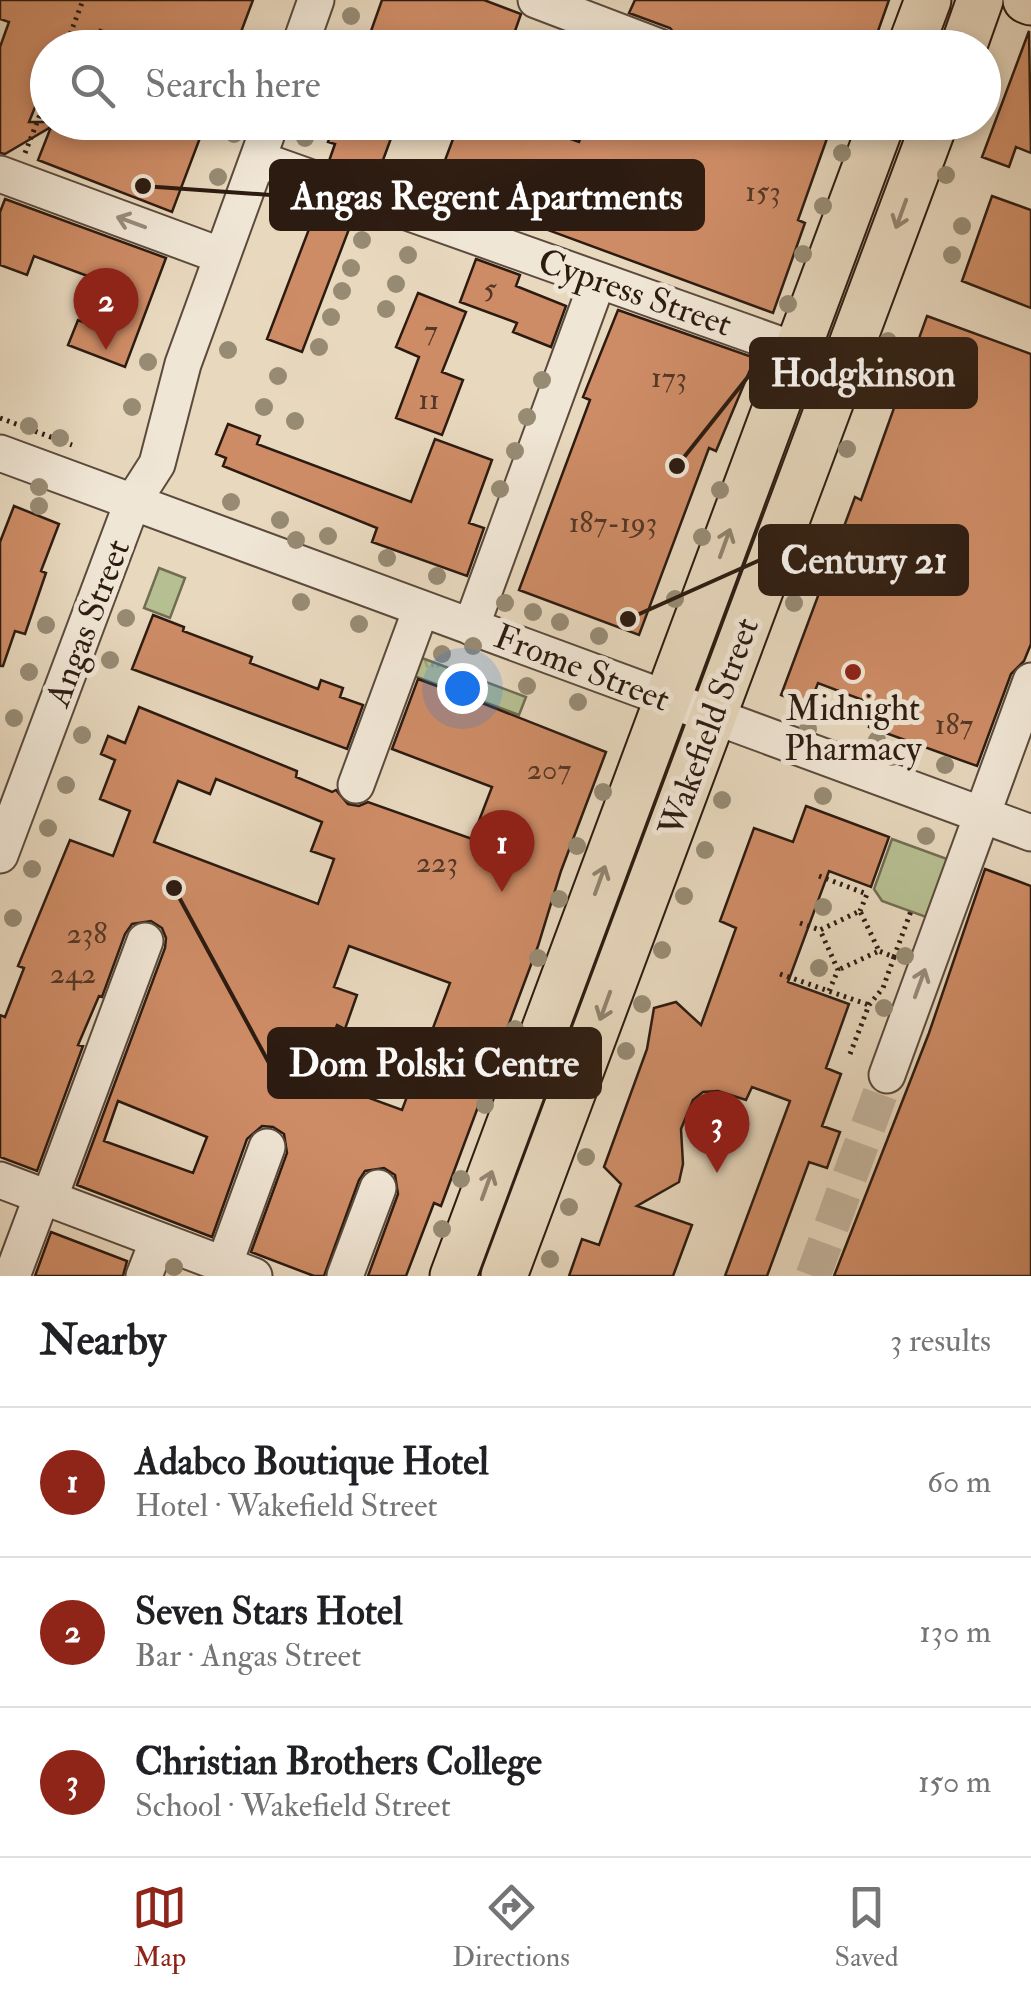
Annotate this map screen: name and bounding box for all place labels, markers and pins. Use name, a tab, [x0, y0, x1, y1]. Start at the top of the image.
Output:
callout: Angas Regent Apartments	[271, 161, 703, 229]
pin: 2	[74, 268, 138, 350]
callout: Hodgkinson	[751, 339, 976, 407]
callout: Century 21	[760, 526, 967, 594]
marker: Midnight Pharmacy	[842, 661, 864, 683]
place label: Midnight Pharmacy	[784, 687, 922, 771]
pin: 1	[470, 810, 534, 892]
callout: Dom Polski Centre	[269, 1029, 600, 1097]
pin: 3	[684, 1090, 750, 1173]

